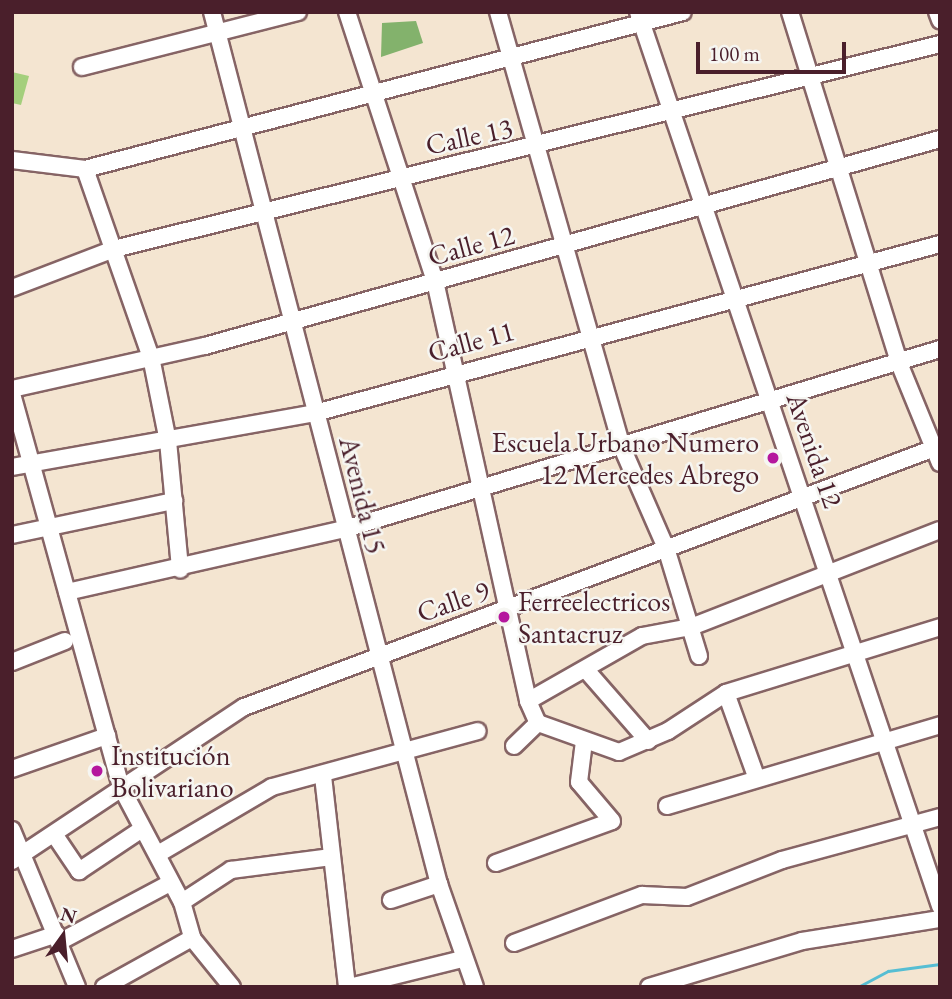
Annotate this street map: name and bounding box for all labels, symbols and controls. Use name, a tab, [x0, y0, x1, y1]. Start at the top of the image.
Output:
scale bar	[700, 28, 850, 72]
text: 100 m	[709, 40, 760, 67]
street label: Calle 13	[423, 110, 515, 162]
street label: Calle 12	[424, 217, 518, 273]
street label: Calle 11	[424, 313, 518, 369]
street label: Avenida 12	[780, 388, 850, 512]
place label: Escuela Urbano Numero 12 Mercedes Abrego	[491, 425, 759, 491]
street label: Avenida 15	[332, 433, 394, 557]
marker: Escuela Urbano Numero 12 Mercedes Abrego	[765, 450, 781, 466]
street label: Calle 9	[412, 573, 494, 629]
place label: Ferreelectricos Santacruz	[518, 584, 670, 650]
marker: Ferreelectricos Santacruz	[496, 609, 512, 625]
place label: Institución Bolivariano	[111, 738, 233, 804]
marker: Institución Bolivariano	[89, 763, 105, 779]
north arrow	[28, 901, 98, 971]
text: N	[58, 901, 79, 929]

